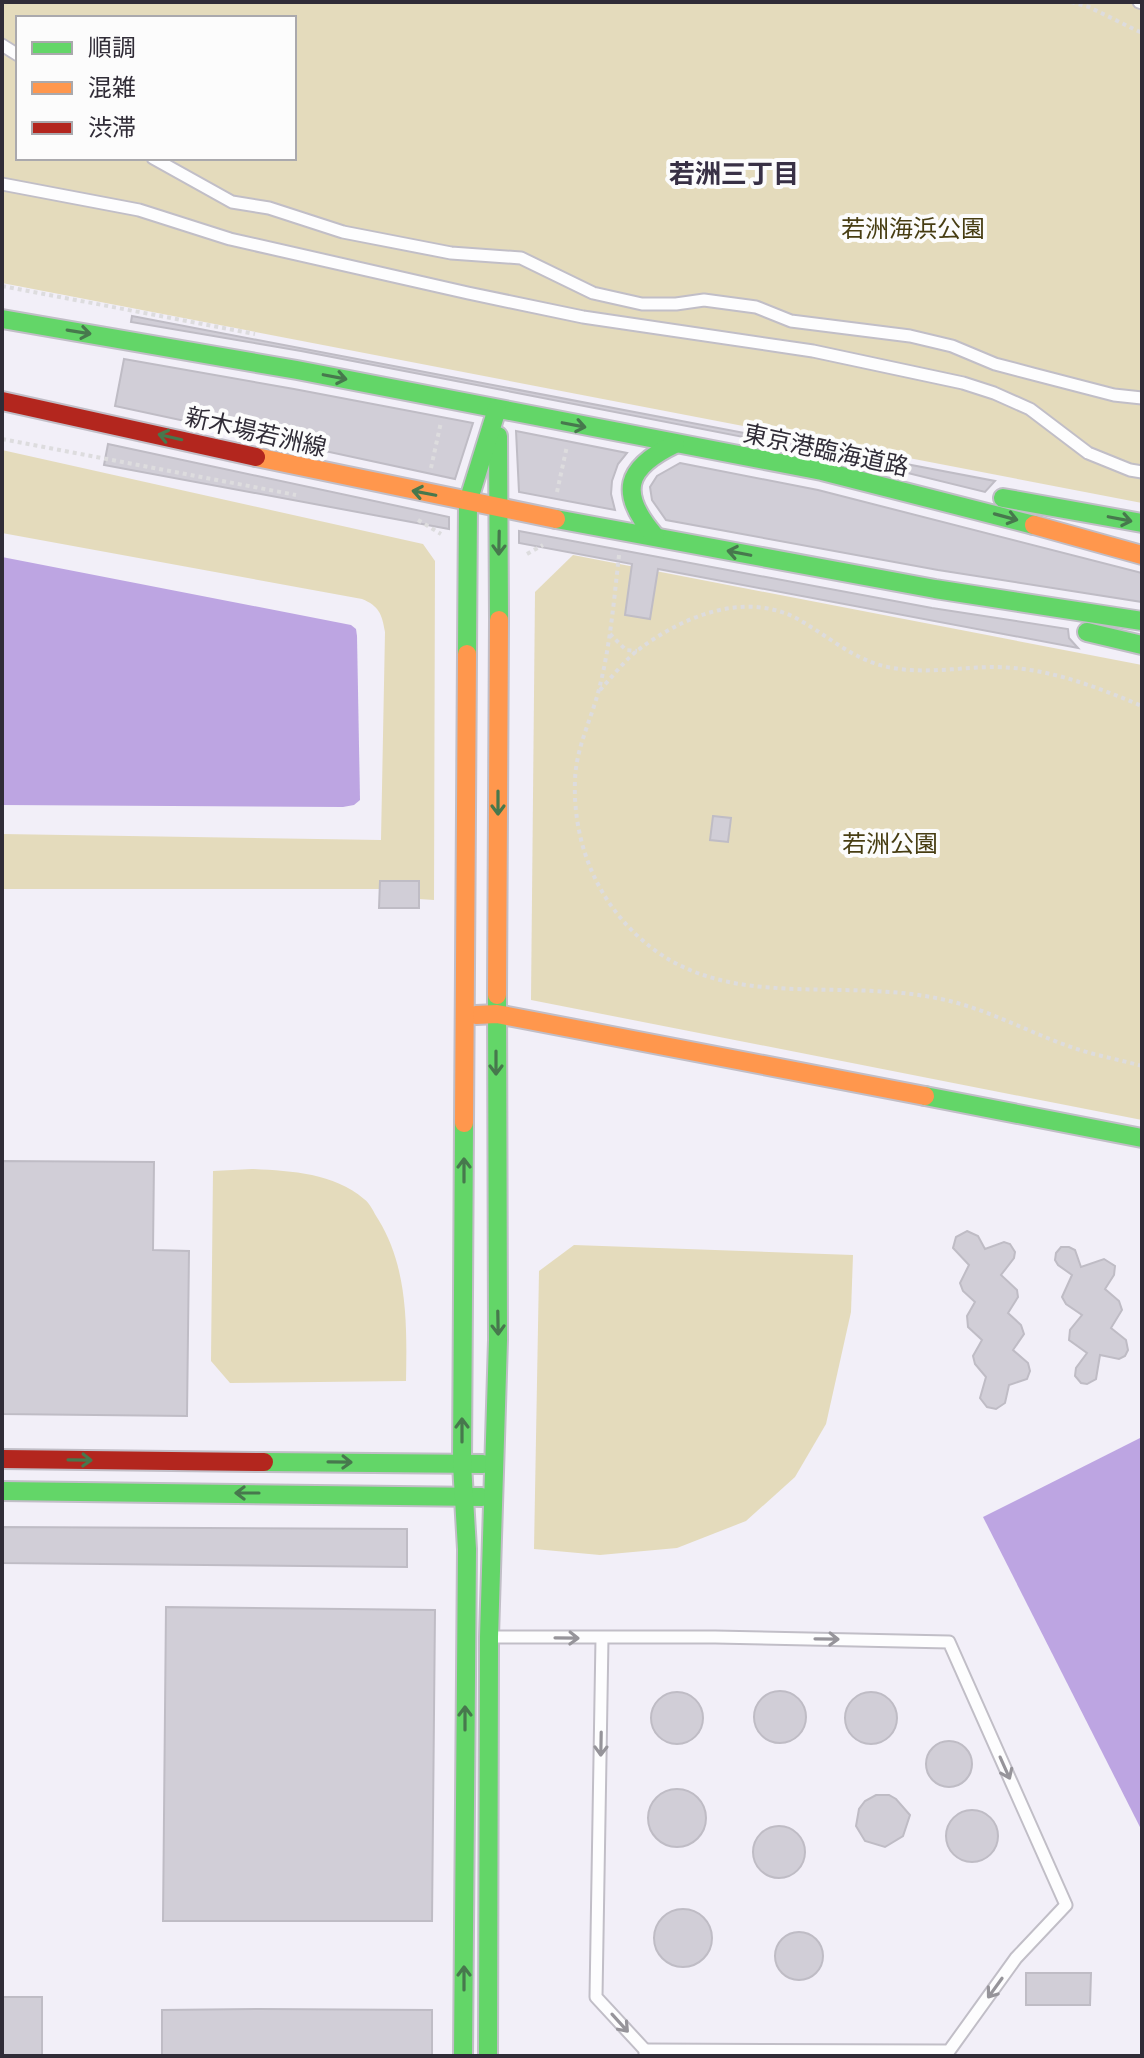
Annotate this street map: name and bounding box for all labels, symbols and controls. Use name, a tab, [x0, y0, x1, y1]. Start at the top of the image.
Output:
legend	[16, 16, 296, 160]
text: 順調	[88, 33, 136, 62]
text: 混雑	[88, 73, 136, 102]
text: 渋滞	[88, 113, 136, 142]
district label: 若洲三丁目	[669, 158, 799, 190]
park label: 若洲海浜公園	[841, 214, 985, 243]
one-way arrow	[66, 325, 91, 340]
one-way arrow	[322, 371, 347, 386]
street label: 新木場若洲線	[183, 402, 329, 462]
one-way arrow	[560, 418, 586, 433]
street label: 東京港臨海道路	[741, 418, 911, 482]
one-way arrow	[157, 429, 183, 444]
one-way arrow	[411, 484, 437, 499]
one-way arrow	[993, 511, 1019, 526]
one-way arrow	[1107, 512, 1132, 527]
one-way arrow	[492, 529, 507, 556]
one-way arrow	[727, 544, 752, 559]
one-way arrow	[490, 789, 506, 816]
park label: 若洲公園	[842, 829, 938, 858]
one-way arrow	[489, 1049, 504, 1076]
one-way arrow	[456, 1157, 472, 1184]
one-way arrow	[490, 1309, 505, 1336]
one-way arrow	[454, 1417, 470, 1444]
one-way arrow	[66, 1452, 93, 1468]
one-way arrow	[326, 1455, 353, 1470]
one-way arrow	[234, 1485, 261, 1500]
one-way arrow	[553, 1630, 580, 1646]
one-way arrow	[813, 1632, 840, 1647]
one-way arrow	[457, 1705, 473, 1732]
one-way arrow	[593, 1730, 608, 1757]
one-way arrow	[998, 1755, 1013, 1779]
one-way arrow	[456, 1965, 472, 1992]
one-way arrow	[986, 1976, 1003, 1998]
one-way arrow	[611, 2013, 630, 2033]

